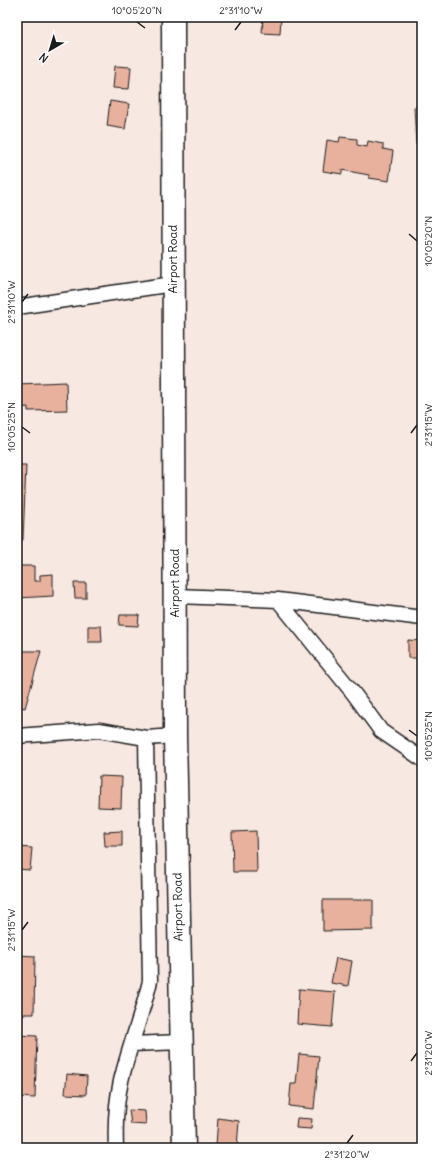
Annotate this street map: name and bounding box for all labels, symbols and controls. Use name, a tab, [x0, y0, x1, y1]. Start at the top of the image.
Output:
text: 10°05'20"N	[112, 4, 162, 17]
text: 2°31'10"W	[219, 4, 263, 17]
north arrow	[30, 30, 70, 70]
text: N	[37, 50, 51, 66]
text: 10°05'20"N	[422, 216, 435, 266]
street label: Airport Road	[165, 225, 180, 293]
text: 2°31'10"W	[5, 280, 18, 324]
text: 10°05'25"N	[5, 402, 18, 452]
text: 2°31'15"W	[422, 404, 435, 446]
street label: Airport Road	[167, 549, 182, 617]
text: 10°05'25"N	[422, 711, 435, 761]
street label: Airport Road	[169, 872, 186, 942]
text: 2°31'15"W	[5, 909, 18, 951]
text: 2°31'20"W	[422, 1031, 435, 1075]
text: 2°31'20"W	[325, 1148, 369, 1161]

